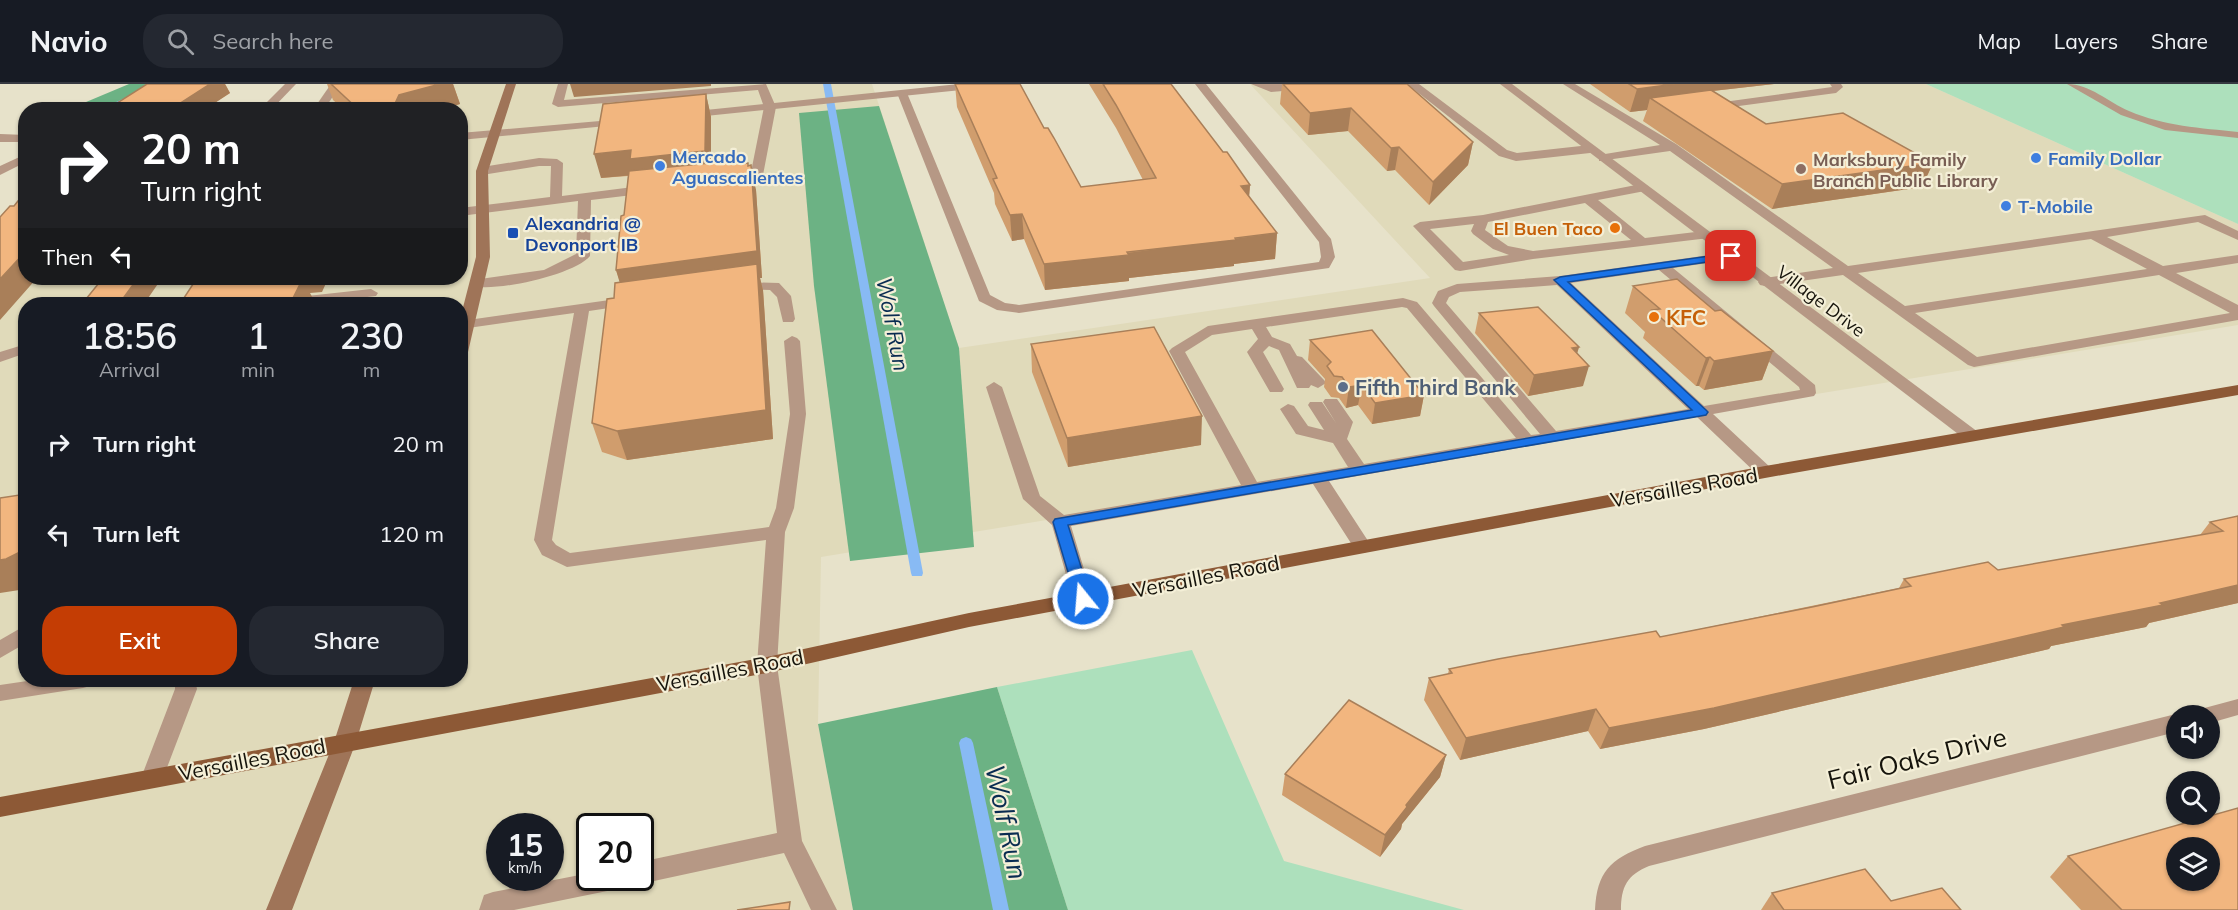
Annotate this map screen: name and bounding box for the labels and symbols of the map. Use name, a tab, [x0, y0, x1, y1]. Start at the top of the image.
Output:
place label: Mercado Aguascalientes	[672, 145, 803, 189]
place label: Family Dollar	[2048, 147, 2162, 170]
place label: Marksbury Family Branch Public Library	[1813, 148, 1998, 192]
marker: Family Dollar	[2029, 151, 2043, 165]
marker: Mercado Aguascalientes	[653, 159, 667, 173]
marker: Marksbury Family Branch Public Library	[1794, 162, 1808, 176]
place label: T-Mobile	[2018, 195, 2093, 218]
marker: T-Mobile	[1999, 199, 2013, 213]
place label: Alexandria @ Devonport IB	[525, 212, 641, 256]
place label: El Buen Taco	[1493, 217, 1603, 240]
marker: El Buen Taco	[1608, 221, 1622, 235]
marker: Alexandria @ Devonport IB	[506, 226, 520, 240]
pin	[1705, 230, 1756, 281]
street label: Village Drive	[1772, 260, 1870, 342]
water label: Wolf Run	[870, 275, 916, 373]
place label: KFC	[1666, 304, 1706, 330]
marker: KFC	[1647, 310, 1661, 324]
place label: Fifth Third Bank	[1355, 374, 1516, 400]
marker: Fifth Third Bank	[1336, 380, 1350, 394]
street label: Versailles Road	[1608, 461, 1760, 513]
street label: Versailles Road	[1130, 549, 1282, 603]
position arrow	[1051, 567, 1115, 631]
street label: Versailles Road	[654, 643, 806, 697]
street label: Fair Oaks Drive	[1824, 720, 2010, 796]
street label: Versailles Road	[176, 732, 328, 786]
water label: Wolf Run	[978, 761, 1036, 883]
speed limit sign: 20	[576, 813, 654, 891]

